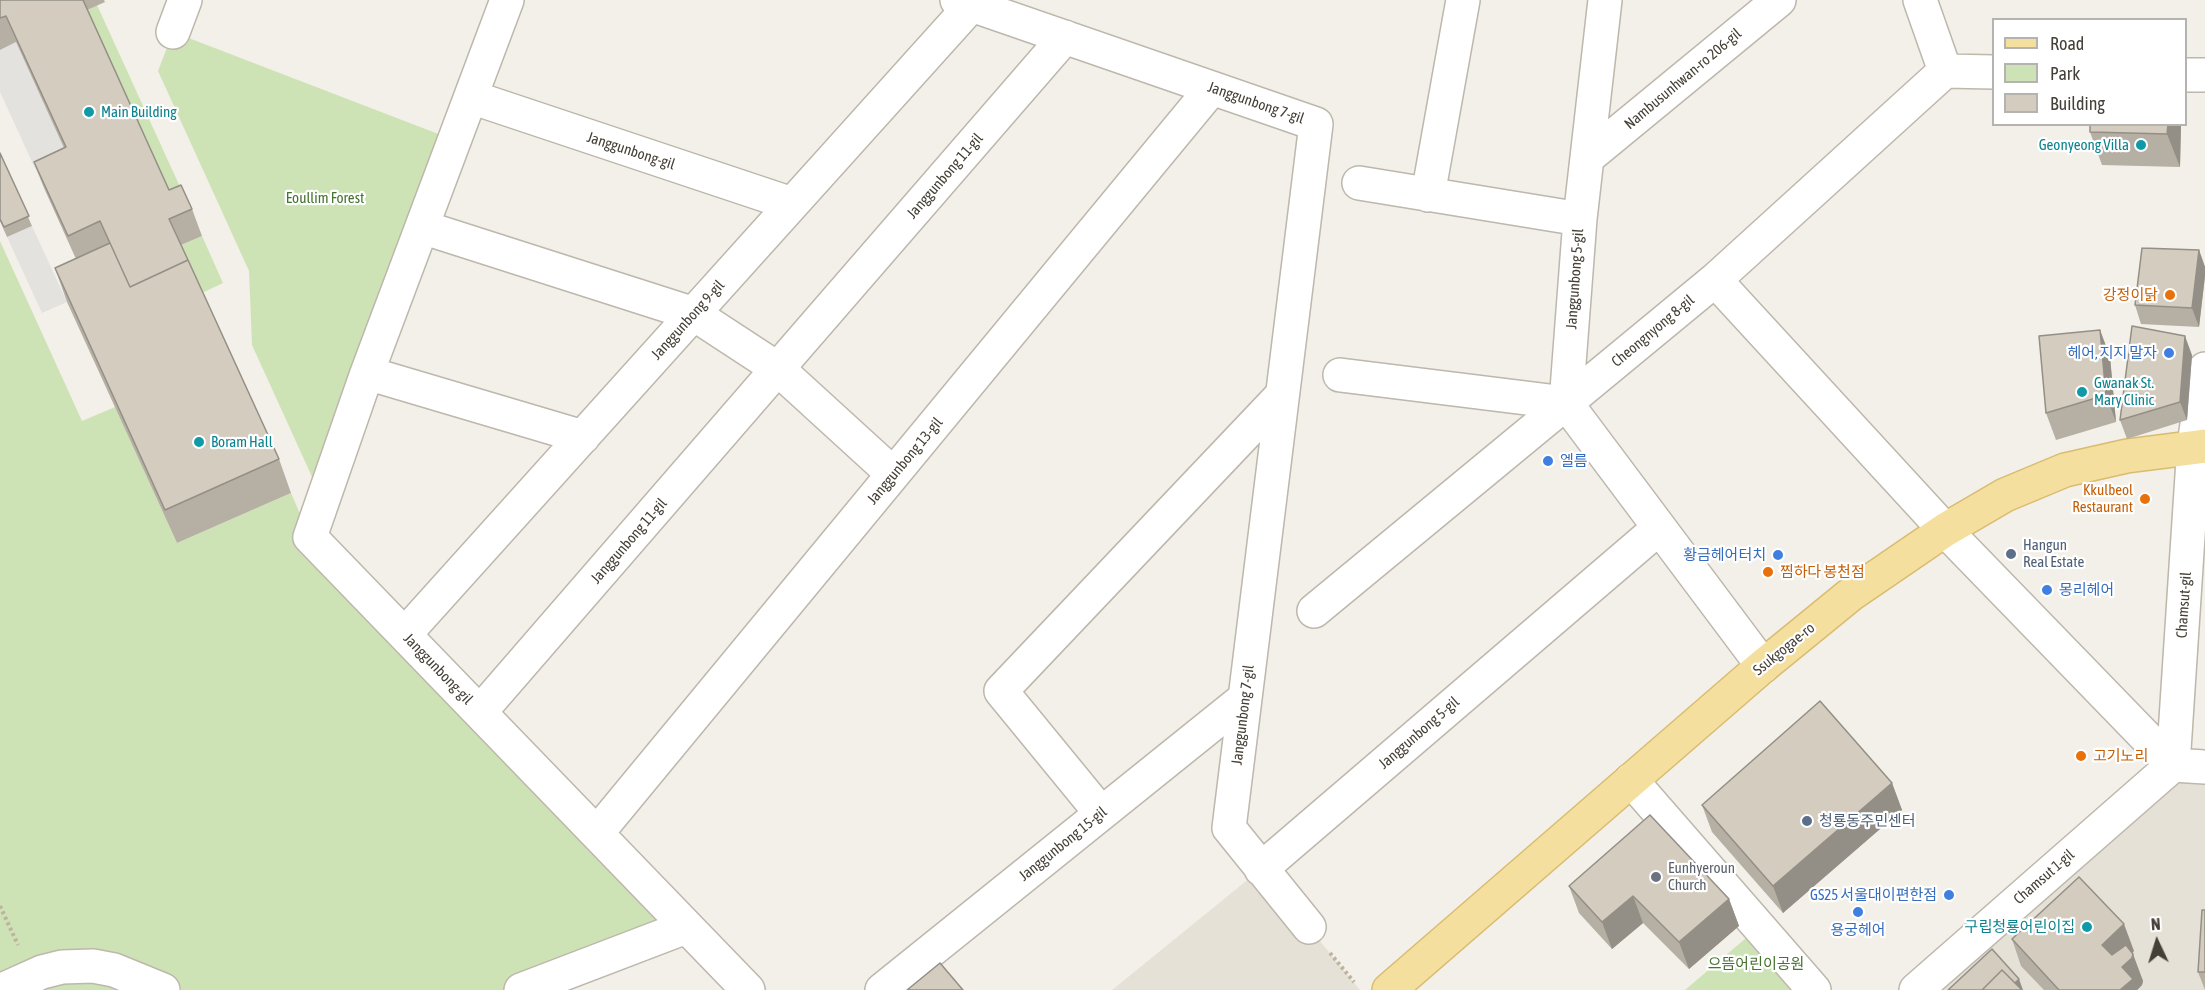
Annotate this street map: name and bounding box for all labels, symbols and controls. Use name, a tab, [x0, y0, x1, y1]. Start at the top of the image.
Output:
legend	[1992, 18, 2187, 126]
street label: Nambusunhwan-ro 206-gil	[1621, 25, 1745, 133]
text: Road	[2050, 33, 2084, 54]
text: Park	[2050, 63, 2080, 84]
street label: Janggunbong 7-gil	[1205, 78, 1307, 128]
text: Building	[2050, 93, 2105, 114]
place label: Main Building	[101, 103, 177, 121]
marker: Main Building	[82, 105, 96, 119]
street label: Janggunbong-gil	[585, 128, 677, 174]
street label: Janggunbong 11-gil	[903, 130, 987, 222]
place label: Geonyeong Villa	[2039, 136, 2129, 154]
marker: Geonyeong Villa	[2134, 138, 2148, 152]
park label: Eoullim Forest	[286, 189, 364, 207]
street label: Janggunbong 5-gil	[1563, 228, 1587, 330]
street label: Janggunbong 9-gil	[648, 277, 728, 363]
place label: 강정이닭	[2103, 286, 2158, 304]
marker: 강정이닭	[2163, 288, 2177, 302]
street label: Cheongnyong 8-gil	[1608, 291, 1698, 371]
place label: 헤어, 지지 말자	[2067, 344, 2157, 362]
marker: 헤어, 지지 말자	[2162, 346, 2176, 360]
place label: Gwanak St. Mary Clinic	[2094, 374, 2154, 409]
marker: Gwanak St. Mary Clinic	[2075, 385, 2089, 399]
street label: Janggunbong 13-gil	[863, 414, 947, 508]
place label: Boram Hall	[211, 433, 273, 451]
marker: Boram Hall	[192, 435, 206, 449]
place label: 엘름	[1560, 452, 1588, 470]
marker: 엘름	[1541, 454, 1555, 468]
place label: Kkulbeol Restaurant	[2072, 481, 2133, 516]
marker: Kkulbeol Restaurant	[2138, 492, 2152, 506]
street label: Janggunbong 11-gil	[587, 495, 671, 587]
place label: Hangun Real Estate	[2023, 536, 2084, 571]
place label: 황금헤어터치	[1683, 546, 1766, 564]
marker: Hangun Real Estate	[2004, 547, 2018, 561]
marker: 황금헤어터치	[1771, 548, 1785, 562]
place label: 찜하다 봉천점	[1780, 563, 1865, 581]
marker: 찜하다 봉천점	[1761, 565, 1775, 579]
street label: Chamsut-gil	[2173, 571, 2195, 639]
place label: 몽리헤어	[2059, 581, 2114, 599]
marker: 몽리헤어	[2040, 583, 2054, 597]
street label: Ssukgogae-ro	[1750, 619, 1818, 679]
street label: Janggunbong-gil	[400, 630, 476, 708]
street label: Janggunbong 7-gil	[1228, 664, 1258, 766]
street label: Janggunbong 5-gil	[1375, 693, 1463, 773]
place label: 고기노리	[2093, 747, 2148, 765]
marker: 고기노리	[2074, 749, 2088, 763]
street label: Janggunbong 15-gil	[1015, 803, 1111, 885]
place label: 청룡동주민센터	[1819, 812, 1916, 830]
marker: 청룡동주민센터	[1800, 814, 1814, 828]
street label: Chamsut 1-gil	[2010, 846, 2078, 908]
place label: Eunhyeroun Church	[1668, 859, 1735, 894]
marker: Eunhyeroun Church	[1649, 870, 1663, 884]
place label: GS25 서울대이편한점	[1810, 886, 1937, 904]
marker: GS25 서울대이편한점	[1942, 888, 1956, 902]
marker: 용궁헤어	[1851, 905, 1865, 919]
north arrow	[2127, 912, 2187, 972]
text: N	[2150, 915, 2161, 933]
place label: 구립청룡어린이집	[1965, 918, 2075, 936]
marker: 구립청룡어린이집	[2080, 920, 2094, 934]
place label: 용궁헤어	[1830, 921, 1886, 939]
park label: 으뜸어린이공원	[1708, 955, 1804, 973]

